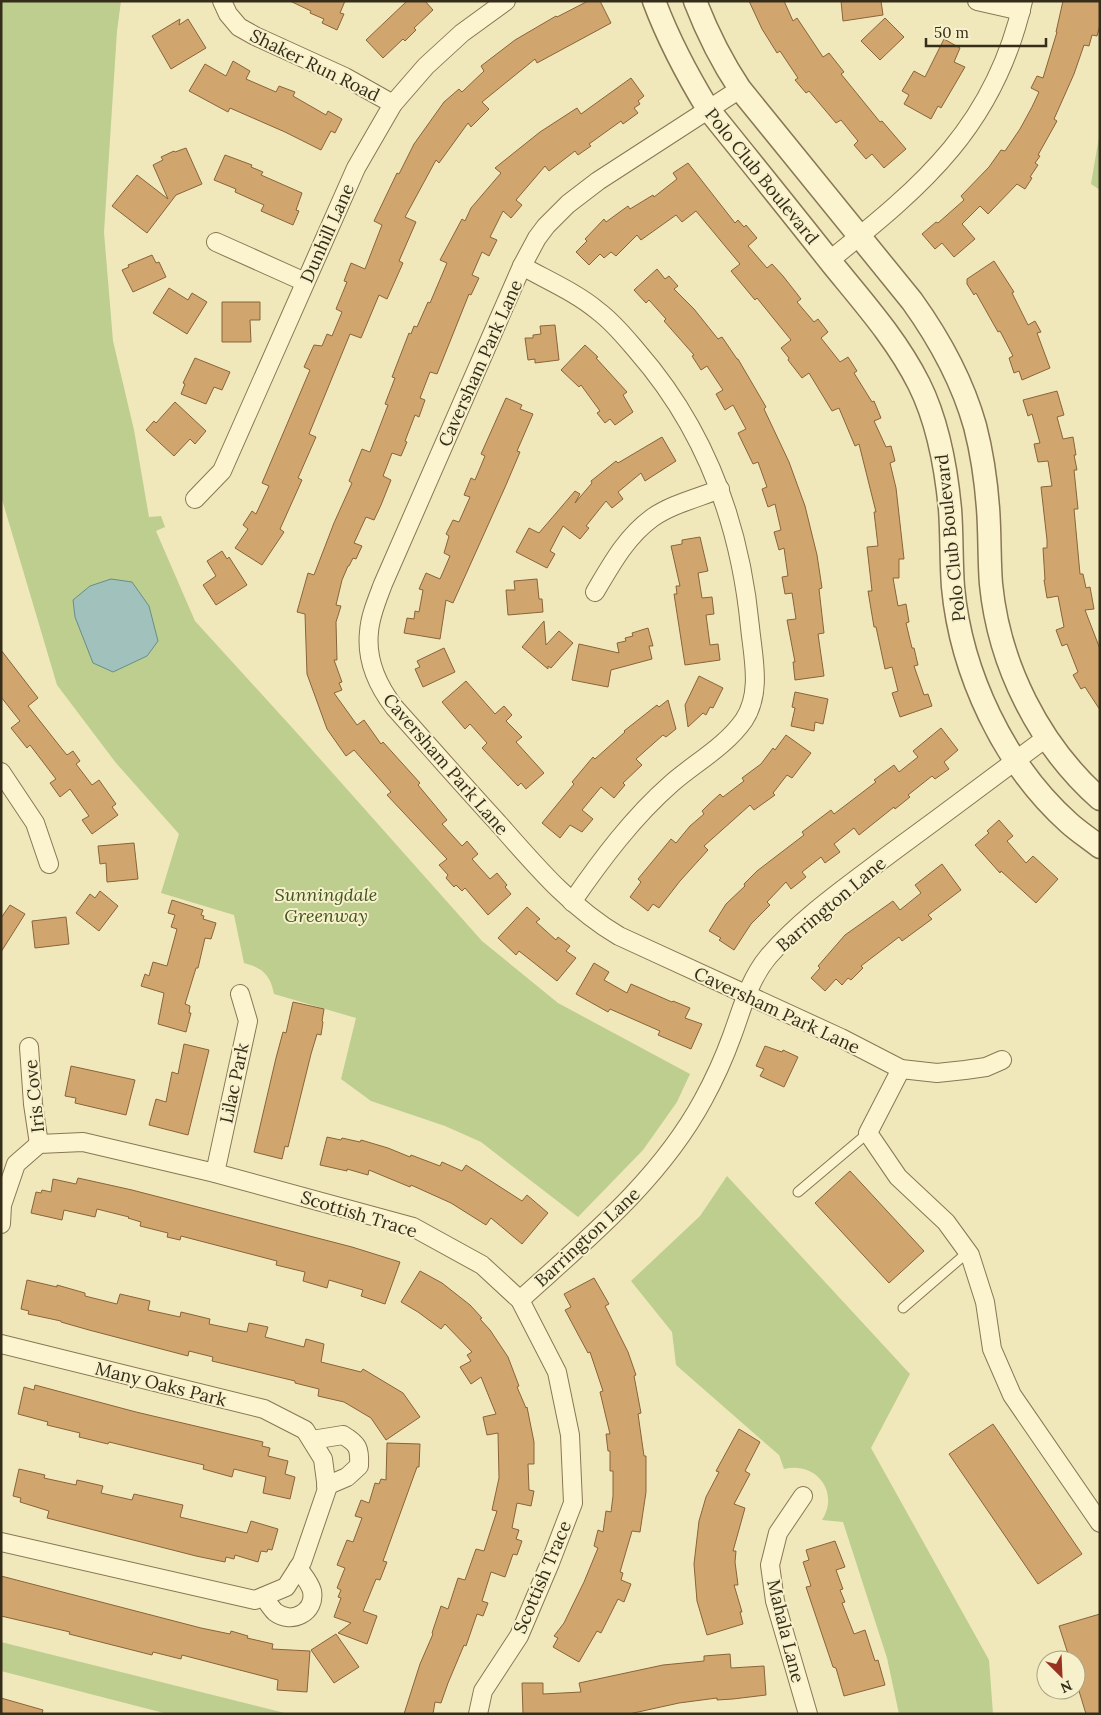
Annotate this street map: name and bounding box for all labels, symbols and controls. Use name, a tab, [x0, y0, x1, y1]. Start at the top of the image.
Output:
scale bar	[926, 15, 1046, 47]
text: 50 m	[934, 23, 969, 42]
street label: Shaker Run Road	[246, 24, 384, 106]
street label: Polo Club Boulevard	[700, 103, 824, 249]
street label: Dunhill Lane	[295, 180, 359, 286]
street label: Caversham Park Lane	[433, 276, 527, 450]
street label: Polo Club Boulevard	[930, 453, 970, 623]
street label: Caversham Park Lane	[378, 688, 514, 840]
street label: Barrington Lane	[772, 851, 891, 956]
park label: Sunningdale Greenway	[275, 883, 377, 927]
street label: Caversham Park Lane	[690, 961, 864, 1059]
street label: Lilac Park	[214, 1040, 254, 1125]
street label: Iris Cove	[19, 1058, 49, 1134]
street label: Barrington Lane	[529, 1182, 645, 1292]
street label: Scottish Trace	[298, 1185, 420, 1243]
street label: Many Oaks Park	[93, 1357, 229, 1412]
street label: Scottish Trace	[508, 1517, 576, 1637]
street label: Mahala Lane	[762, 1577, 810, 1685]
north arrow	[1036, 1650, 1086, 1700]
text: N	[1058, 1676, 1075, 1697]

